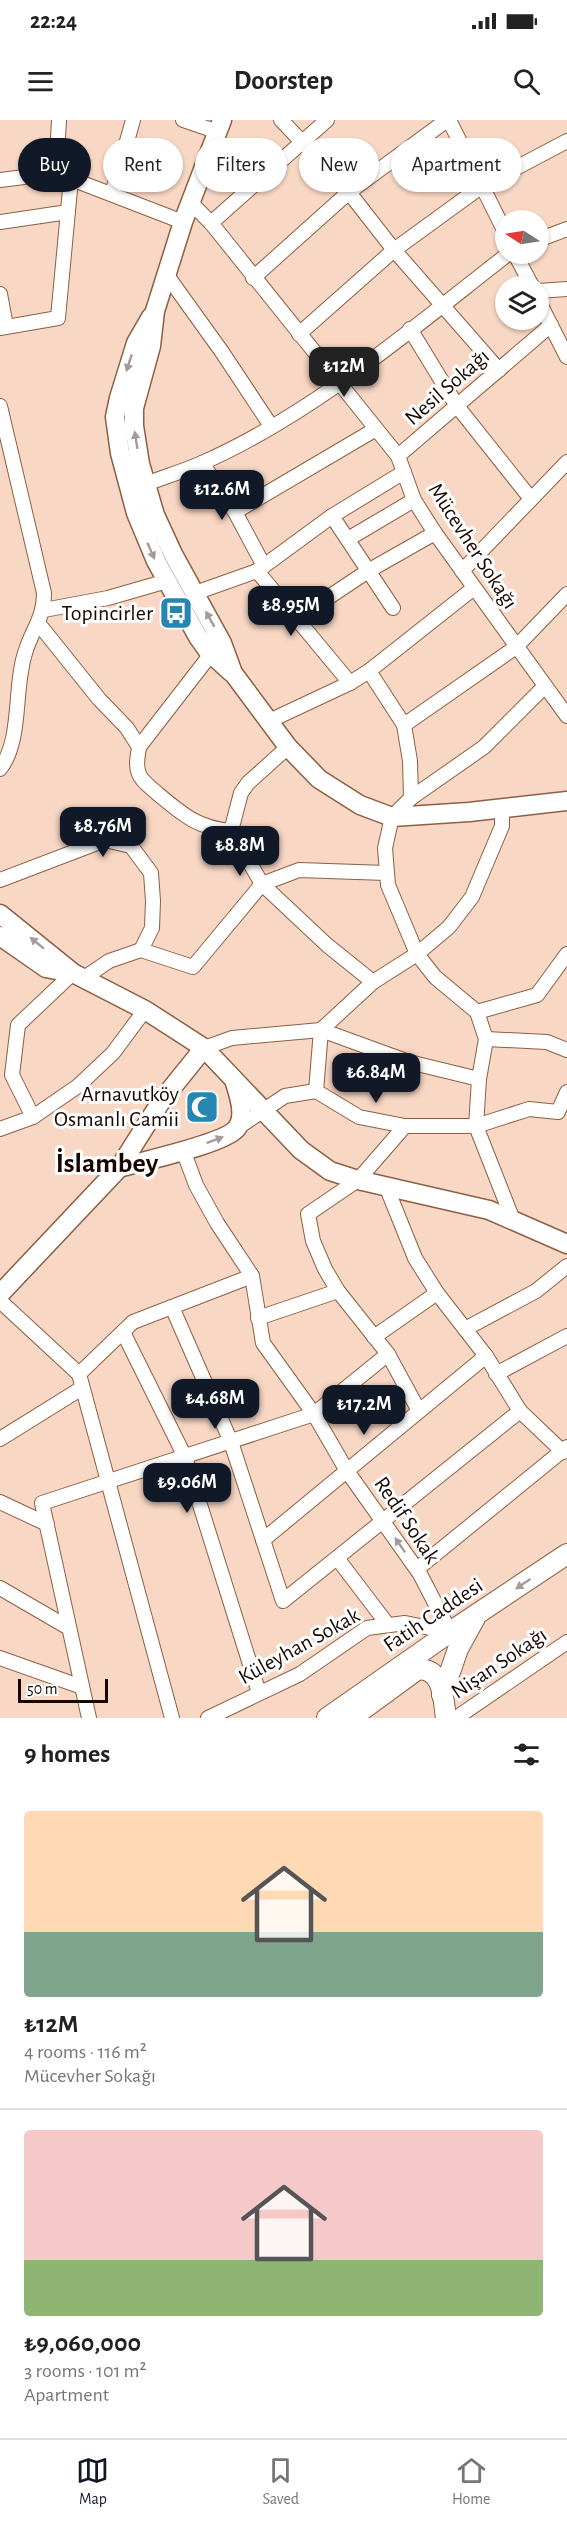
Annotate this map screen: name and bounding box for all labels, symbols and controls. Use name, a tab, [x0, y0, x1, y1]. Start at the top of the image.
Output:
text: 22:24	[30, 10, 77, 32]
icon: menu	[24, 65, 57, 98]
icon: search	[510, 65, 543, 98]
text: Doorstep	[234, 67, 333, 94]
chip: Buy	[18, 138, 91, 192]
chip: Rent	[103, 138, 183, 192]
chip: Filters	[195, 138, 287, 192]
chip: New	[299, 138, 379, 192]
chip: Apartment	[391, 138, 522, 192]
north arrow	[495, 210, 549, 264]
map controls	[495, 210, 549, 330]
button: layers	[495, 276, 549, 330]
street label: Nesil Sokağı	[401, 345, 493, 429]
pin: ₺12M	[308, 347, 380, 398]
one-way arrow	[124, 354, 134, 372]
text: ₺12M	[323, 356, 365, 376]
one-way arrow	[131, 431, 140, 450]
pin: ₺12.6M	[173, 470, 271, 521]
text: ₺12.6M	[194, 479, 250, 499]
street label: Mücevher Sokağı	[424, 479, 522, 613]
one-way arrow	[147, 542, 157, 560]
pin: ₺8.95M	[242, 586, 340, 637]
bus stop icon: Topincirler	[158, 595, 194, 631]
text: ₺8.95M	[262, 595, 320, 615]
place label: Topincirler	[61, 602, 153, 624]
one-way arrow	[205, 610, 215, 627]
pin: ₺8.76M	[54, 807, 152, 858]
text: ₺8.76M	[74, 816, 132, 836]
pin: ₺8.8M	[198, 826, 282, 877]
text: ₺8.8M	[215, 835, 265, 855]
one-way arrow	[29, 937, 45, 950]
pin: ₺6.84M	[327, 1053, 425, 1104]
text: ₺6.84M	[346, 1062, 406, 1082]
place label: Arnavutköy Osmanlı Camii	[54, 1083, 180, 1130]
mosque icon: Arnavutköy Osmanlı Camii	[184, 1089, 220, 1125]
one-way arrow	[206, 1135, 224, 1144]
district label: İslambey	[56, 1148, 159, 1178]
pin: ₺4.68M	[166, 1379, 264, 1430]
pin: ₺17.2M	[315, 1385, 413, 1436]
text: ₺4.68M	[185, 1388, 245, 1408]
text: ₺17.2M	[336, 1394, 392, 1414]
pin: ₺9.06M	[138, 1463, 236, 1514]
text: ₺9.06M	[157, 1472, 217, 1492]
street label: Redif Sokak	[370, 1473, 444, 1567]
one-way arrow	[394, 1537, 406, 1553]
street label: Fatih Caddesi	[379, 1574, 487, 1656]
one-way arrow	[514, 1578, 531, 1589]
street label: Küleyhan Sokak	[235, 1604, 363, 1688]
street label: Nişan Sokağı	[447, 1623, 551, 1703]
scale bar	[18, 1676, 108, 1704]
text: 50 m	[27, 1681, 58, 1697]
icon: filters	[510, 1738, 543, 1771]
text: 9 homes	[24, 1741, 110, 1767]
icon: home	[230, 1850, 338, 1958]
text: ₺12M	[24, 2011, 79, 2037]
text: 4 rooms · 116 m²	[24, 2042, 147, 2062]
text: Mücevher Sokağı	[24, 2066, 156, 2086]
icon: home	[230, 2169, 338, 2277]
text: ₺9,060,000	[24, 2330, 141, 2356]
text: 3 rooms · 101 m²	[24, 2361, 147, 2381]
text: Apartment	[24, 2385, 109, 2405]
tab: Map	[76, 2454, 109, 2509]
tab: Saved	[262, 2454, 299, 2509]
tab: Home	[452, 2454, 491, 2509]

